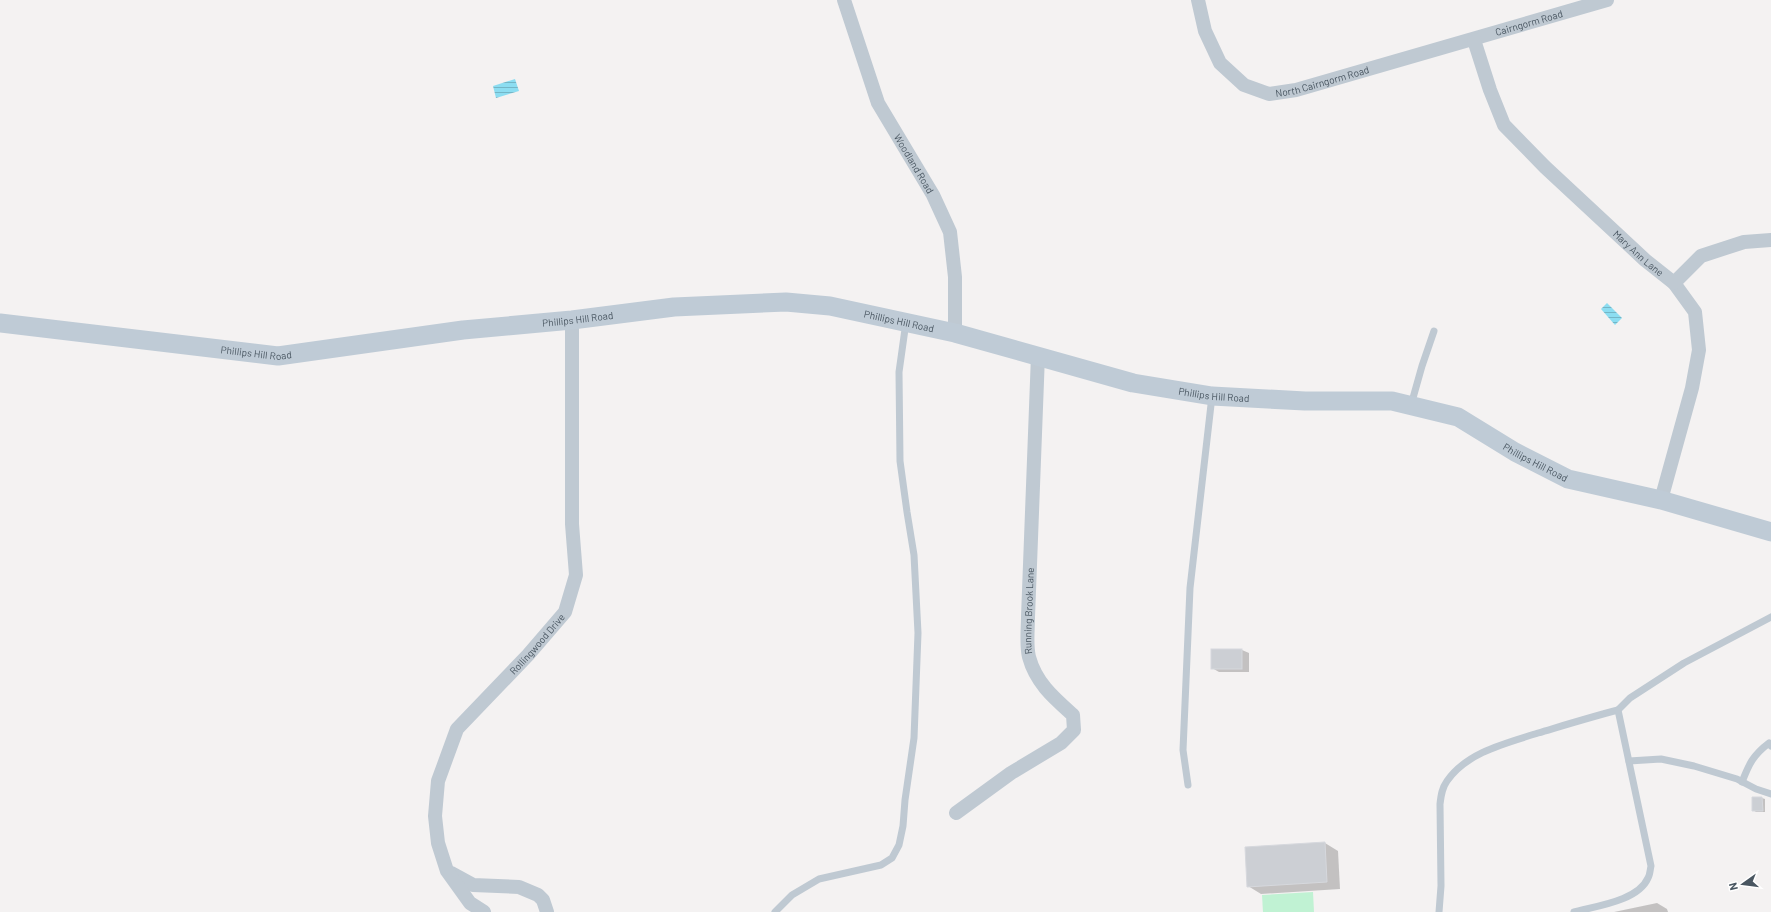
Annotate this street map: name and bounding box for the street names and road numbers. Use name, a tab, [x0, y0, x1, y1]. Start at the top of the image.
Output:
street label: Cairngorm Road	[1494, 7, 1564, 38]
street label: North Cairngorm Road	[1274, 63, 1370, 99]
street label: Woodland Road	[892, 132, 937, 195]
street label: Mary Ann Lane	[1611, 228, 1666, 278]
street label: Phillips Hill Road	[863, 308, 935, 334]
street label: Phillips Hill Road	[542, 309, 614, 329]
street label: Phillips Hill Road	[220, 343, 292, 362]
street label: Phillips Hill Road	[1178, 385, 1250, 404]
street label: Phillips Hill Road	[1501, 440, 1570, 484]
street label: Running Brook Lane	[1021, 567, 1036, 655]
street label: Rollingwood Drive	[507, 611, 567, 677]

